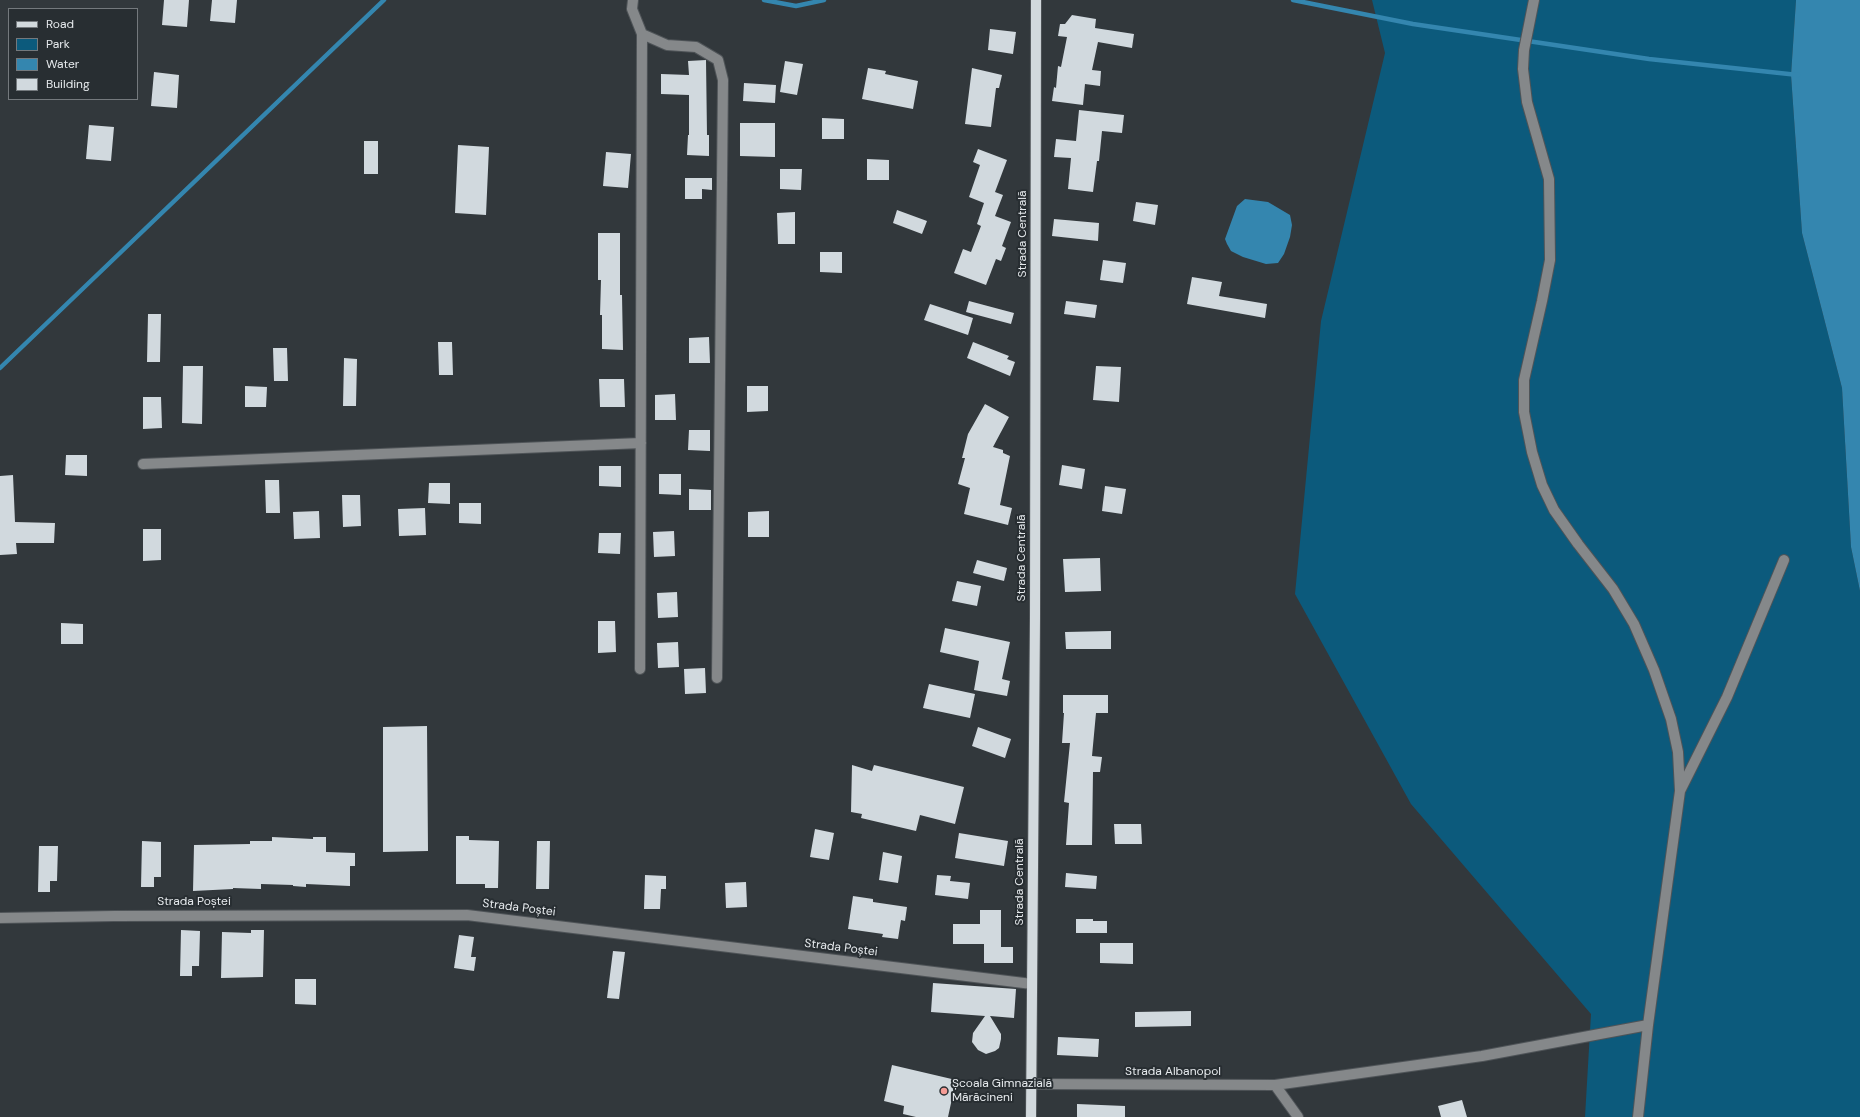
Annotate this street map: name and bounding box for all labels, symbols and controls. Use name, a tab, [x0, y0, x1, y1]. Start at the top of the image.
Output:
legend	[8, 8, 138, 100]
text: Road	[46, 16, 74, 32]
text: Park	[46, 36, 70, 52]
text: Water	[46, 56, 79, 72]
text: Building	[46, 76, 90, 92]
street label: Strada Centrală	[1016, 190, 1030, 278]
street label: Strada Centrală	[1015, 514, 1029, 602]
street label: Strada Centrală	[1013, 838, 1027, 926]
street label: Strada Poștei	[157, 895, 231, 909]
street label: Strada Poștei	[482, 896, 556, 920]
street label: Strada Poștei	[804, 936, 878, 960]
street label: Strada Albanopol	[1125, 1065, 1221, 1079]
place label: Școala Gimnazială Mărăcineni	[952, 1077, 1052, 1105]
marker: Școala Gimnazială Mărăcineni	[939, 1086, 949, 1096]

